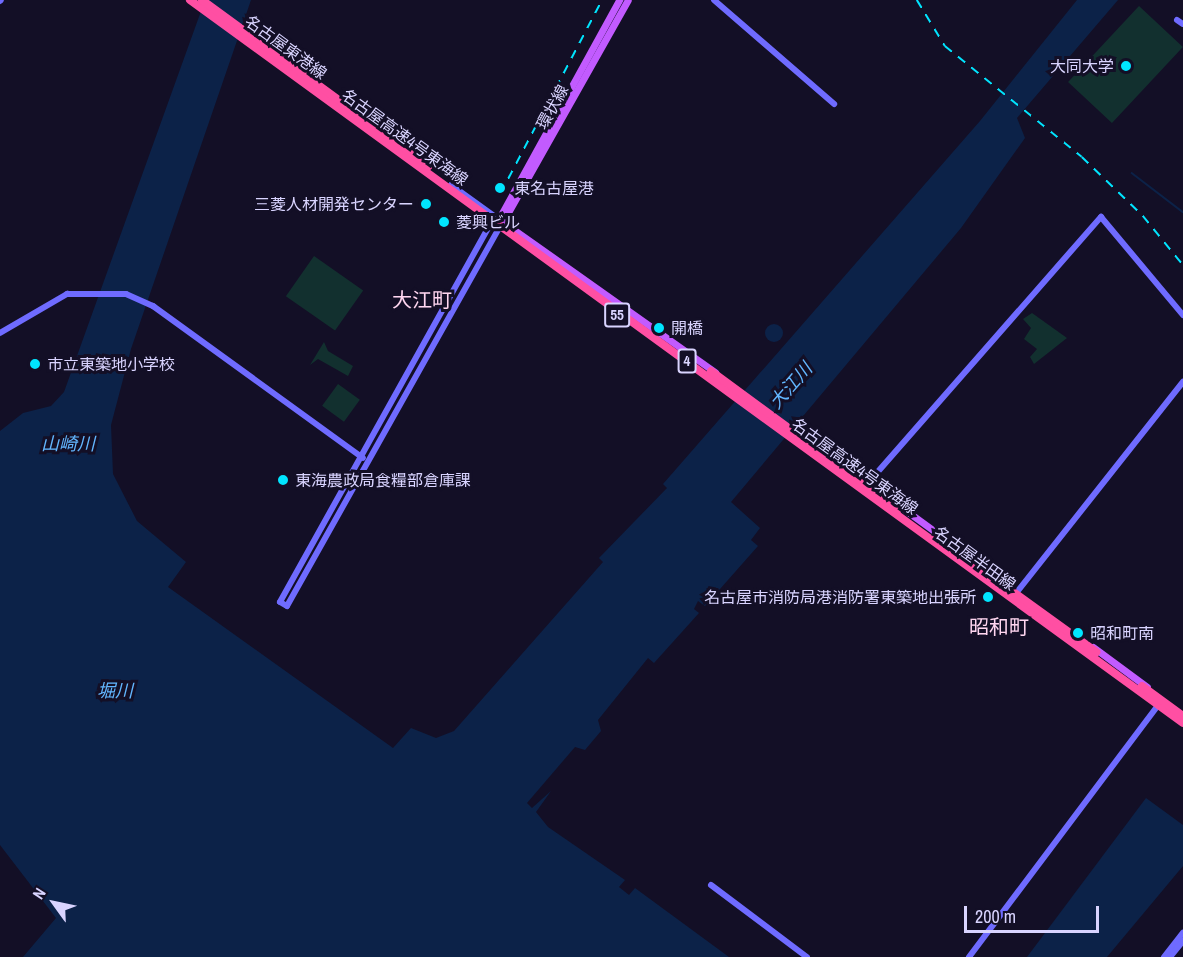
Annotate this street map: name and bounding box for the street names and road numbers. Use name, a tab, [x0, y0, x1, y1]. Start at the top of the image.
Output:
street label: 名古屋東港線	[242, 11, 330, 83]
street label: 環状線	[532, 81, 572, 133]
street label: 名古屋高速4号東海線	[338, 85, 472, 189]
road number: 55	[604, 303, 630, 327]
road number: 4	[676, 349, 698, 373]
street label: 名古屋高速4号東海線	[788, 414, 922, 518]
street label: 名古屋半田線	[931, 522, 1019, 594]

